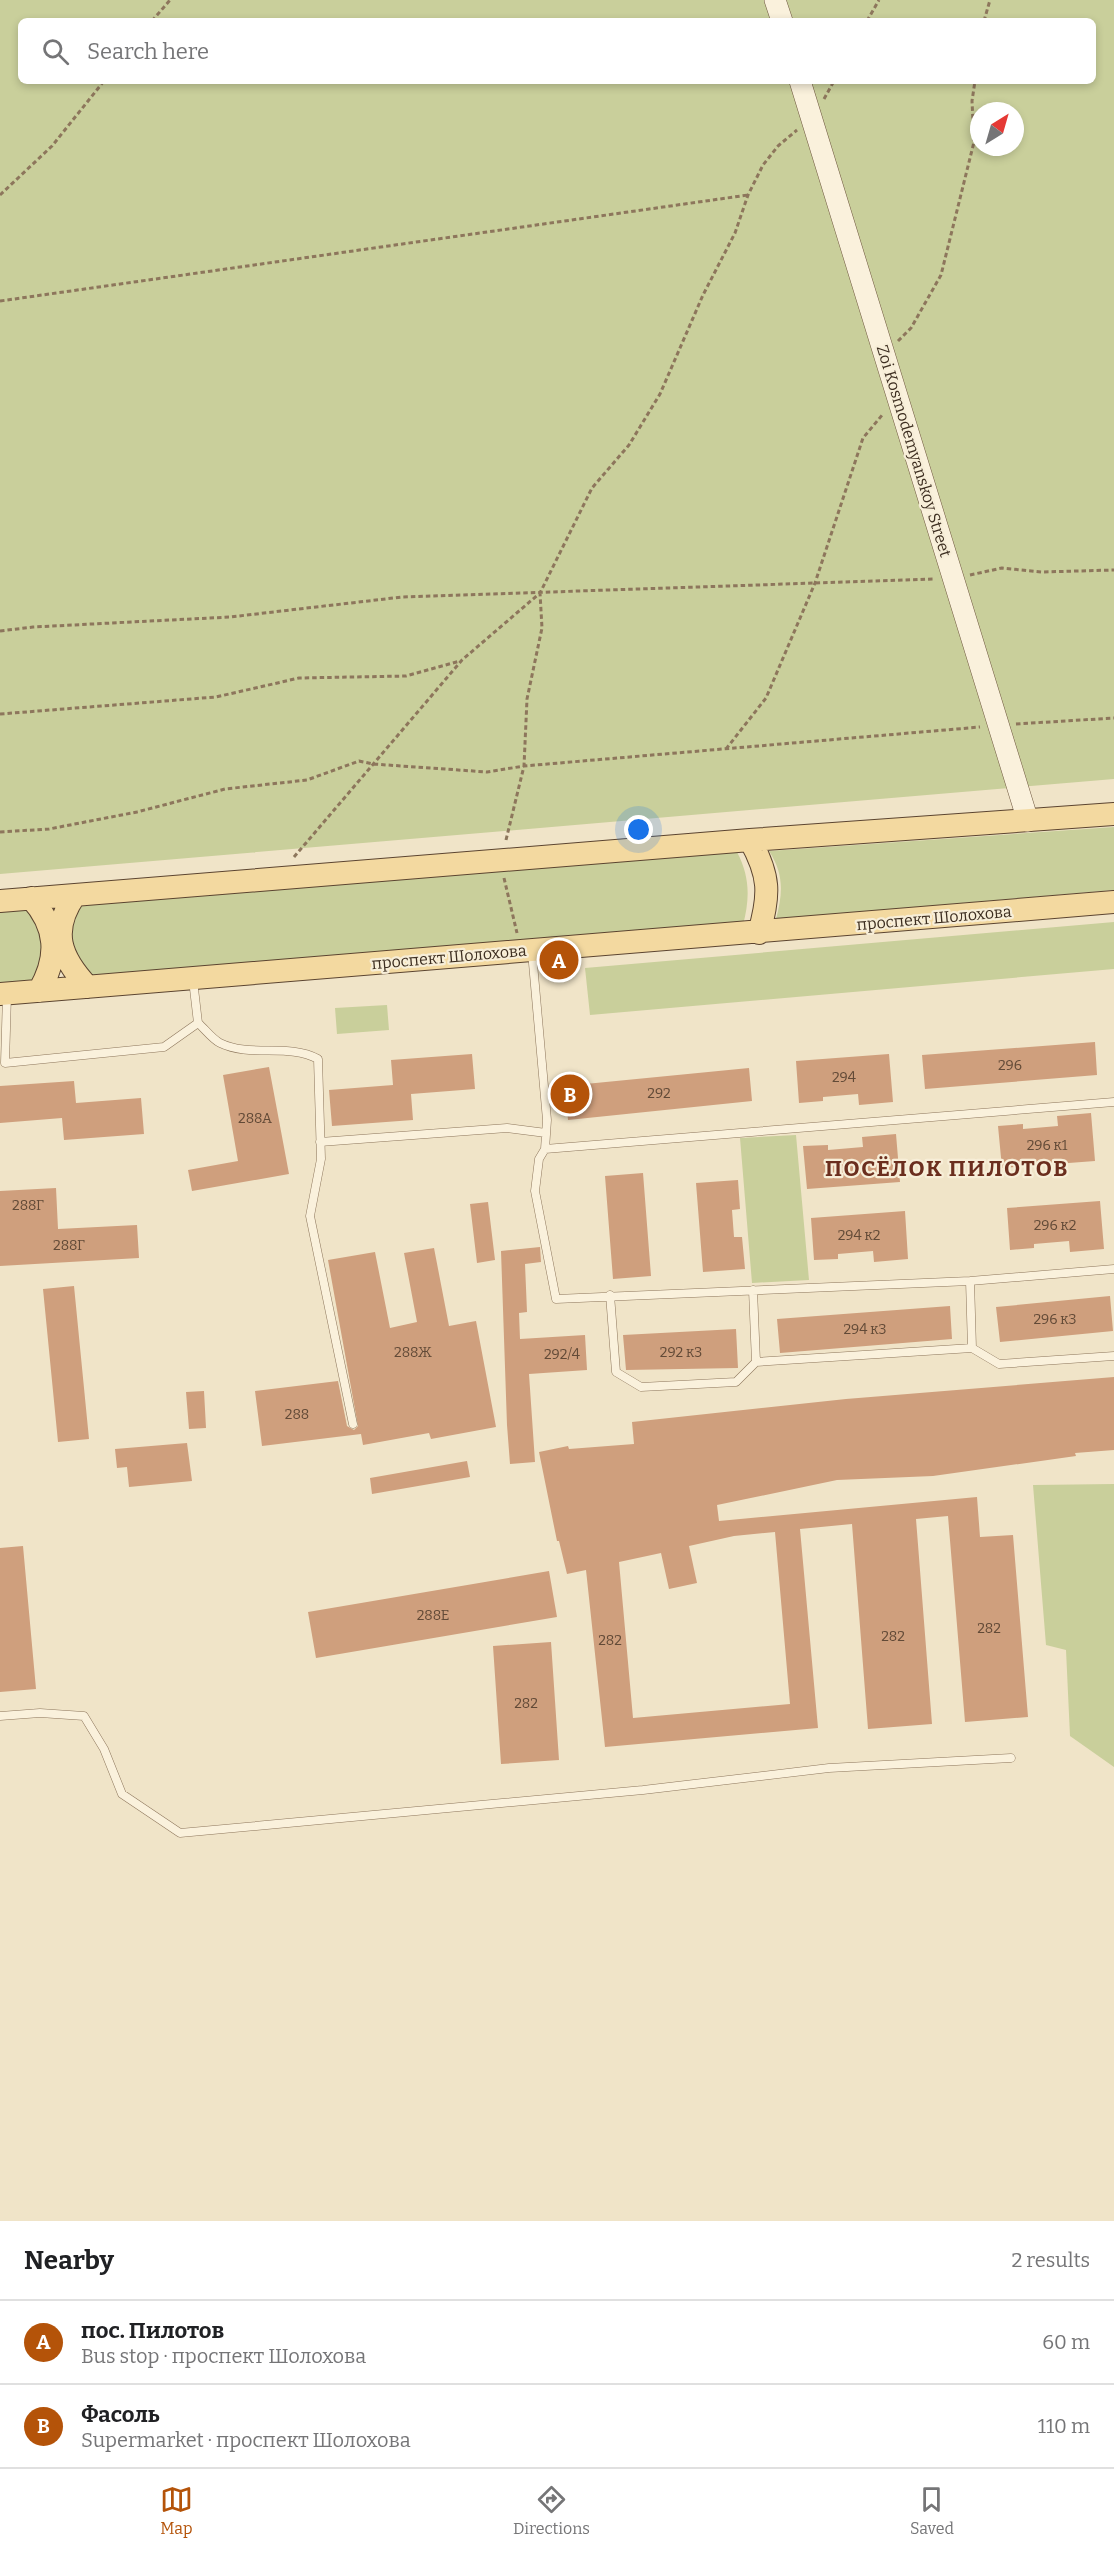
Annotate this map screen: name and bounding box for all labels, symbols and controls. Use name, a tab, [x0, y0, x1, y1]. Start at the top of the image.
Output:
search box	[18, 18, 1096, 84]
icon: search	[39, 35, 72, 68]
text: Search here	[87, 38, 209, 65]
north arrow	[970, 102, 1024, 156]
street label: Zoi Kosmodemyanskoy Street	[873, 343, 955, 560]
your location	[624, 815, 653, 844]
street label: проспект Шолохова	[856, 902, 1013, 934]
pin: A	[540, 938, 578, 982]
street label: проспект Шолохова	[371, 941, 528, 973]
house number: 296	[998, 1057, 1022, 1074]
house number: 294	[832, 1069, 856, 1086]
pin: B	[550, 1072, 590, 1116]
house number: 292	[647, 1085, 671, 1102]
house number: 288А	[238, 1110, 272, 1127]
house number: 296 к1	[1027, 1137, 1068, 1154]
district label: ПОСЁЛОК ПИЛОТОВ	[825, 1155, 1069, 1182]
house number: 288Г	[12, 1197, 44, 1214]
house number: 296 к2	[1034, 1217, 1076, 1234]
house number: 294 к2	[838, 1227, 880, 1244]
house number: 288Г	[53, 1237, 85, 1254]
house number: 296 к3	[1033, 1311, 1077, 1328]
house number: 294 к3	[844, 1321, 887, 1338]
house number: 288Ж	[394, 1344, 432, 1361]
house number: 292 к3	[660, 1344, 702, 1361]
house number: 292/4	[544, 1346, 580, 1363]
house number: 288	[285, 1406, 309, 1423]
house number: 288Е	[417, 1607, 449, 1624]
house number: 282	[977, 1620, 1001, 1637]
house number: 282	[881, 1628, 905, 1645]
house number: 282	[598, 1632, 622, 1649]
house number: 282	[514, 1695, 538, 1712]
text: Nearby	[24, 2245, 114, 2276]
text: 2 results	[1011, 2248, 1090, 2272]
text: пос. Пилотов	[81, 2317, 224, 2344]
text: A	[36, 2330, 51, 2354]
text: 60 m	[1042, 2330, 1090, 2354]
text: Bus stop · проспект Шолохова	[81, 2344, 366, 2368]
text: Фасоль	[81, 2401, 160, 2428]
text: B	[37, 2414, 50, 2438]
text: 110 m	[1038, 2414, 1090, 2438]
text: Supermarket · проспект Шолохова	[81, 2428, 411, 2452]
tab: Map	[160, 2483, 193, 2538]
tab: Directions	[513, 2483, 590, 2538]
tab: Saved	[910, 2483, 954, 2538]

